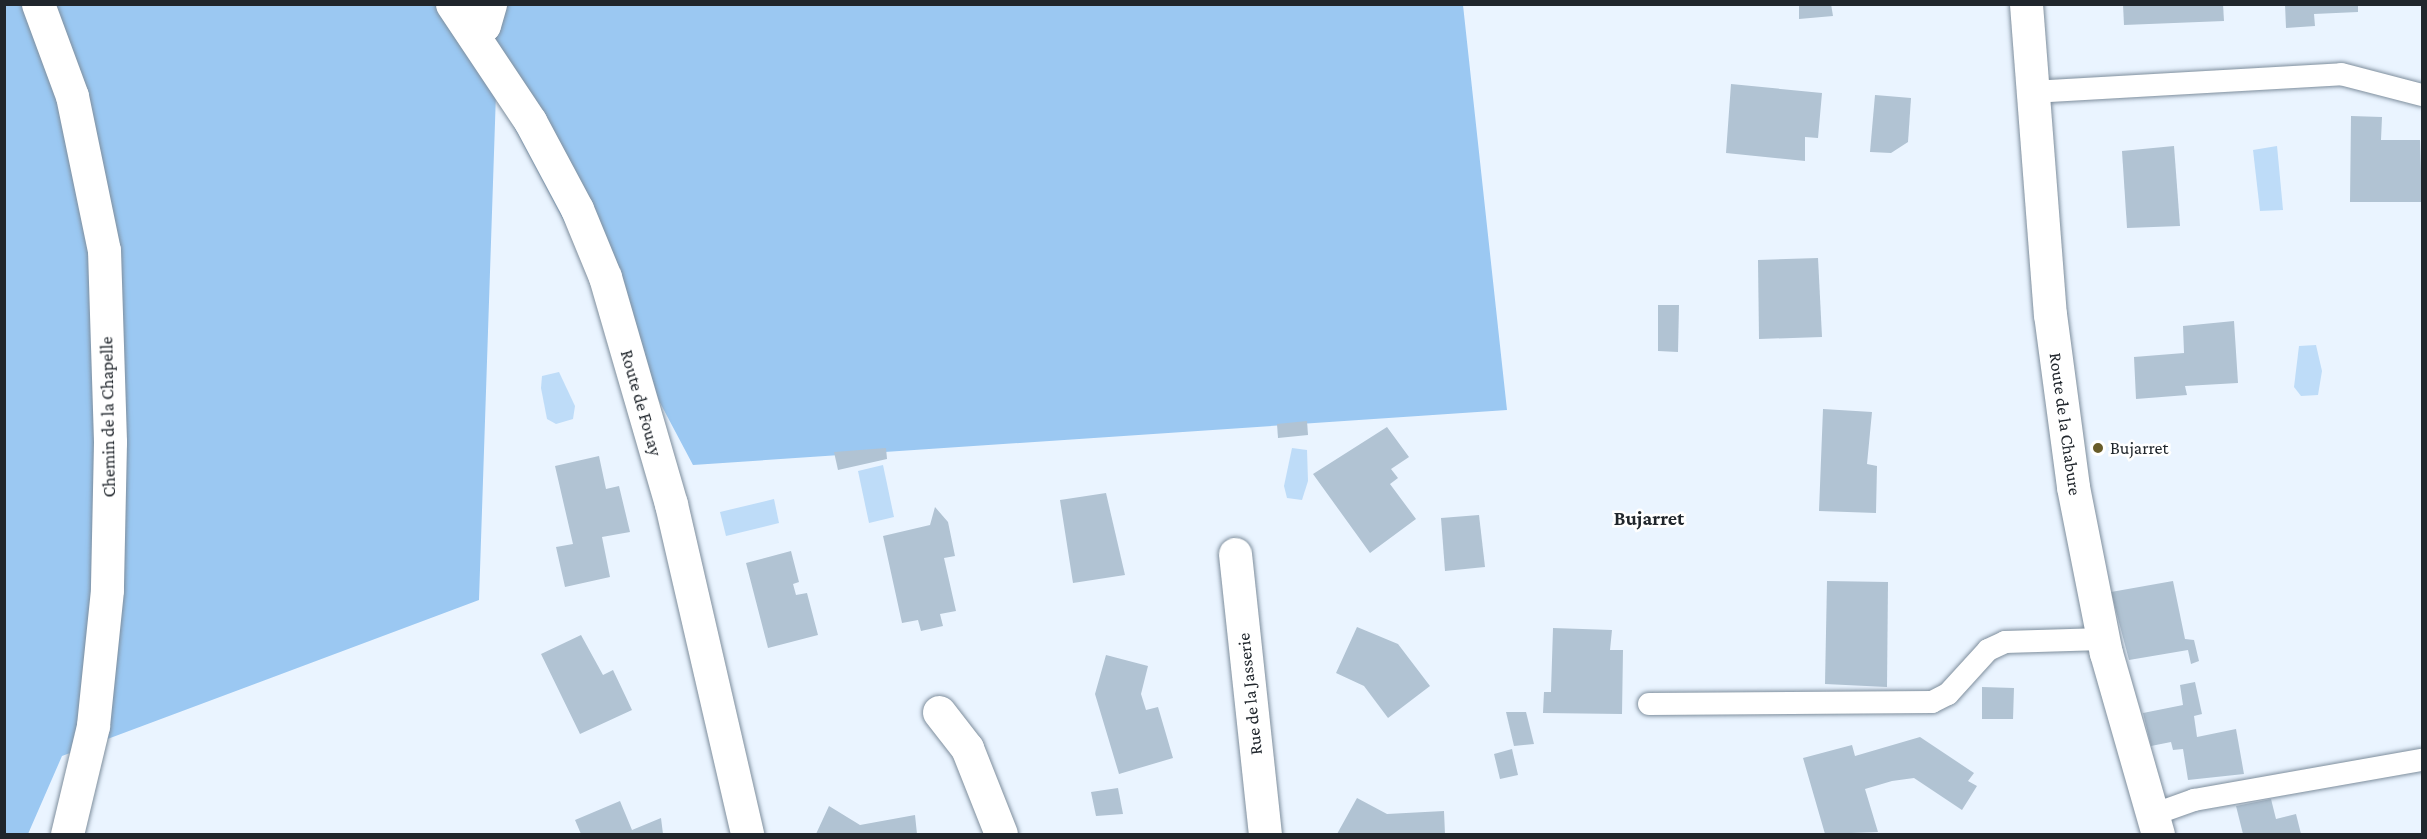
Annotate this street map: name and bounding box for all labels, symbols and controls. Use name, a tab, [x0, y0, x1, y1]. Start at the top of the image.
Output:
street label: Chemin de la Chapelle	[96, 336, 120, 498]
street label: Route de Fouay	[616, 347, 666, 459]
street label: Route de la Chabure	[2044, 351, 2086, 497]
place label: Bujarret	[2110, 437, 2168, 459]
marker: Bujarret	[2091, 441, 2105, 455]
district label: Bujarret	[1614, 506, 1684, 530]
street label: Rue de la Jasserie	[1233, 632, 1267, 756]

